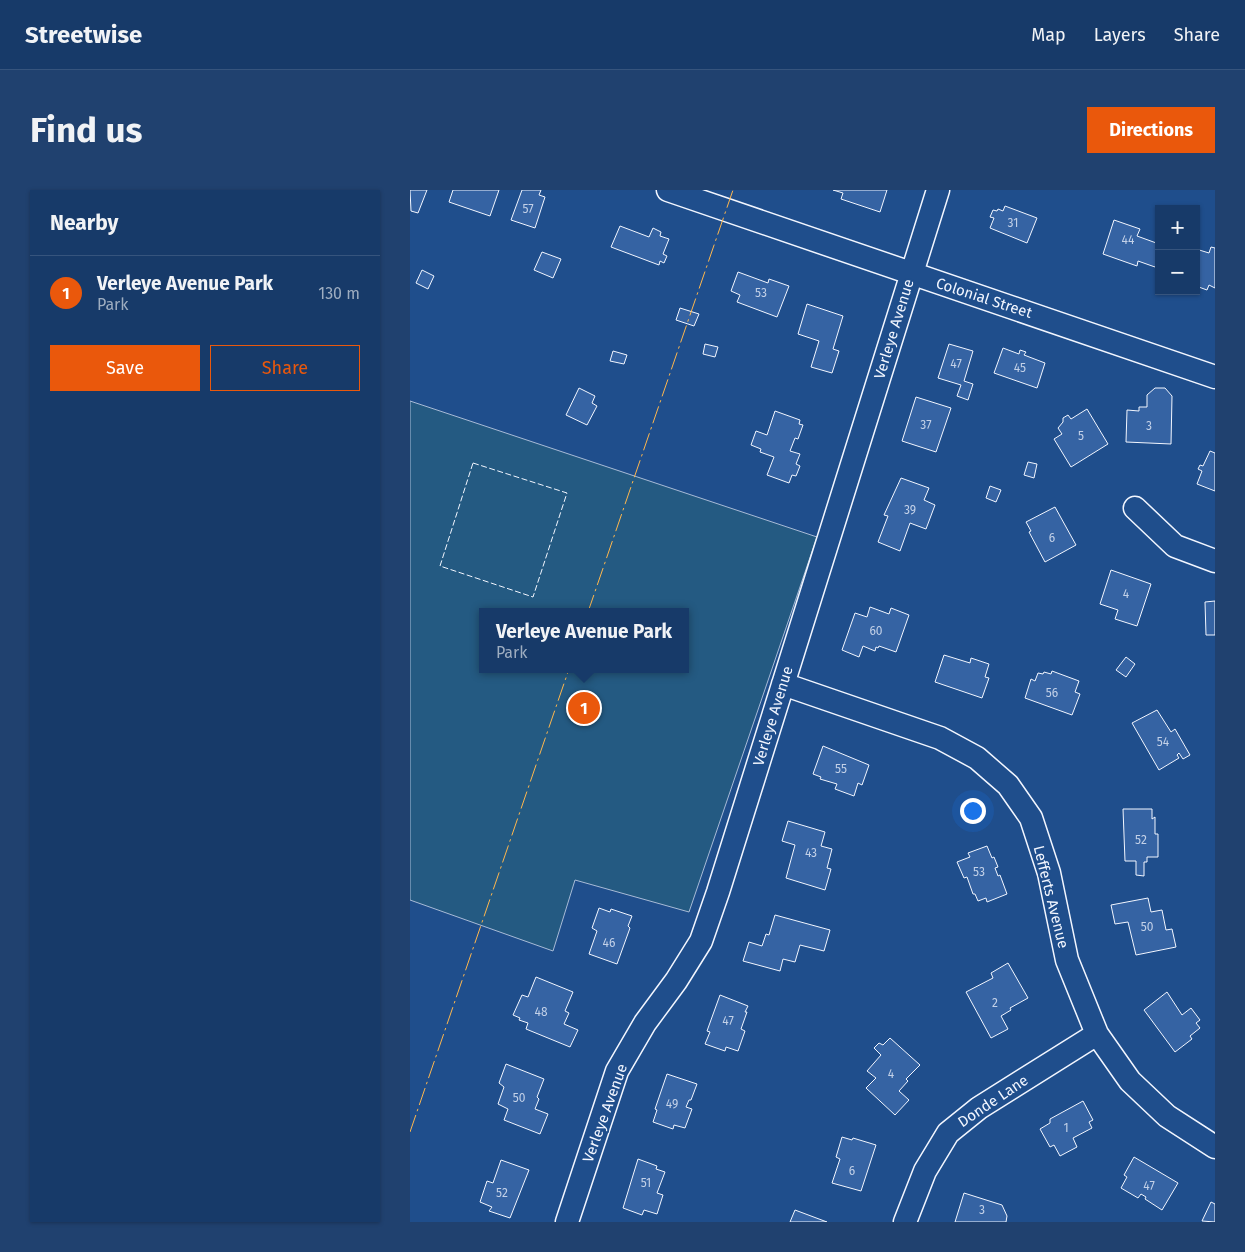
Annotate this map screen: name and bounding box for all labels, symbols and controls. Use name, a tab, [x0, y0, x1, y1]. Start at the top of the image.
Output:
text: Streetwise	[25, 21, 142, 49]
text: Map	[1031, 24, 1066, 46]
text: Layers	[1094, 24, 1146, 46]
text: Share	[1174, 24, 1220, 46]
button: Directions	[1087, 107, 1215, 153]
text: Find us	[30, 109, 142, 151]
house number: 57	[522, 202, 534, 216]
map controls	[1155, 205, 1200, 295]
button: +	[1155, 205, 1200, 250]
text: Nearby	[50, 210, 118, 236]
house number: 31	[1008, 216, 1018, 230]
house number: 44	[1122, 233, 1135, 247]
button: −	[1155, 250, 1200, 295]
text: Verleye Avenue Park	[97, 272, 273, 295]
street label: Colonial Street	[934, 274, 1035, 322]
street label: Verleye Avenue	[870, 277, 918, 381]
text: 1	[62, 284, 70, 303]
text: 130 m	[318, 284, 360, 303]
house number: 53	[755, 286, 767, 300]
text: Park	[97, 295, 129, 314]
button: Save	[50, 345, 200, 391]
button: Share	[210, 345, 360, 391]
house number: 47	[950, 357, 962, 371]
house number: 45	[1014, 361, 1026, 375]
house number: 37	[920, 418, 932, 432]
house number: 3	[1146, 419, 1152, 433]
house number: 5	[1078, 429, 1084, 443]
house number: 39	[904, 503, 916, 517]
house number: 6	[1049, 531, 1055, 545]
house number: 4	[1123, 587, 1130, 601]
popup	[479, 608, 689, 673]
text: Verleye Avenue Park	[496, 620, 672, 643]
house number: 60	[869, 624, 883, 638]
text: Park	[496, 643, 527, 662]
street label: Verleye Avenue	[749, 664, 797, 768]
house number: 56	[1046, 686, 1058, 700]
pin: 1	[568, 689, 600, 727]
house number: 54	[1157, 735, 1170, 749]
house number: 55	[835, 762, 847, 776]
your location	[960, 798, 986, 824]
house number: 52	[1135, 833, 1147, 847]
street label: Lefferts Avenue	[1030, 844, 1072, 950]
house number: 43	[805, 846, 817, 860]
house number: 53	[973, 865, 985, 879]
house number: 50	[1141, 920, 1154, 934]
house number: 46	[603, 936, 615, 950]
house number: 2	[992, 996, 998, 1010]
house number: 48	[535, 1005, 548, 1019]
house number: 47	[722, 1014, 734, 1028]
street label: Verleye Avenue	[579, 1061, 631, 1165]
house number: 4	[888, 1067, 895, 1081]
street label: Donde Lane	[954, 1071, 1032, 1131]
house number: 50	[513, 1091, 526, 1105]
house number: 49	[666, 1097, 678, 1111]
house number: 1	[1063, 1121, 1069, 1135]
house number: 6	[849, 1164, 855, 1178]
house number: 51	[641, 1176, 651, 1190]
house number: 47	[1143, 1179, 1155, 1193]
house number: 52	[496, 1186, 508, 1200]
house number: 3	[979, 1203, 985, 1217]

